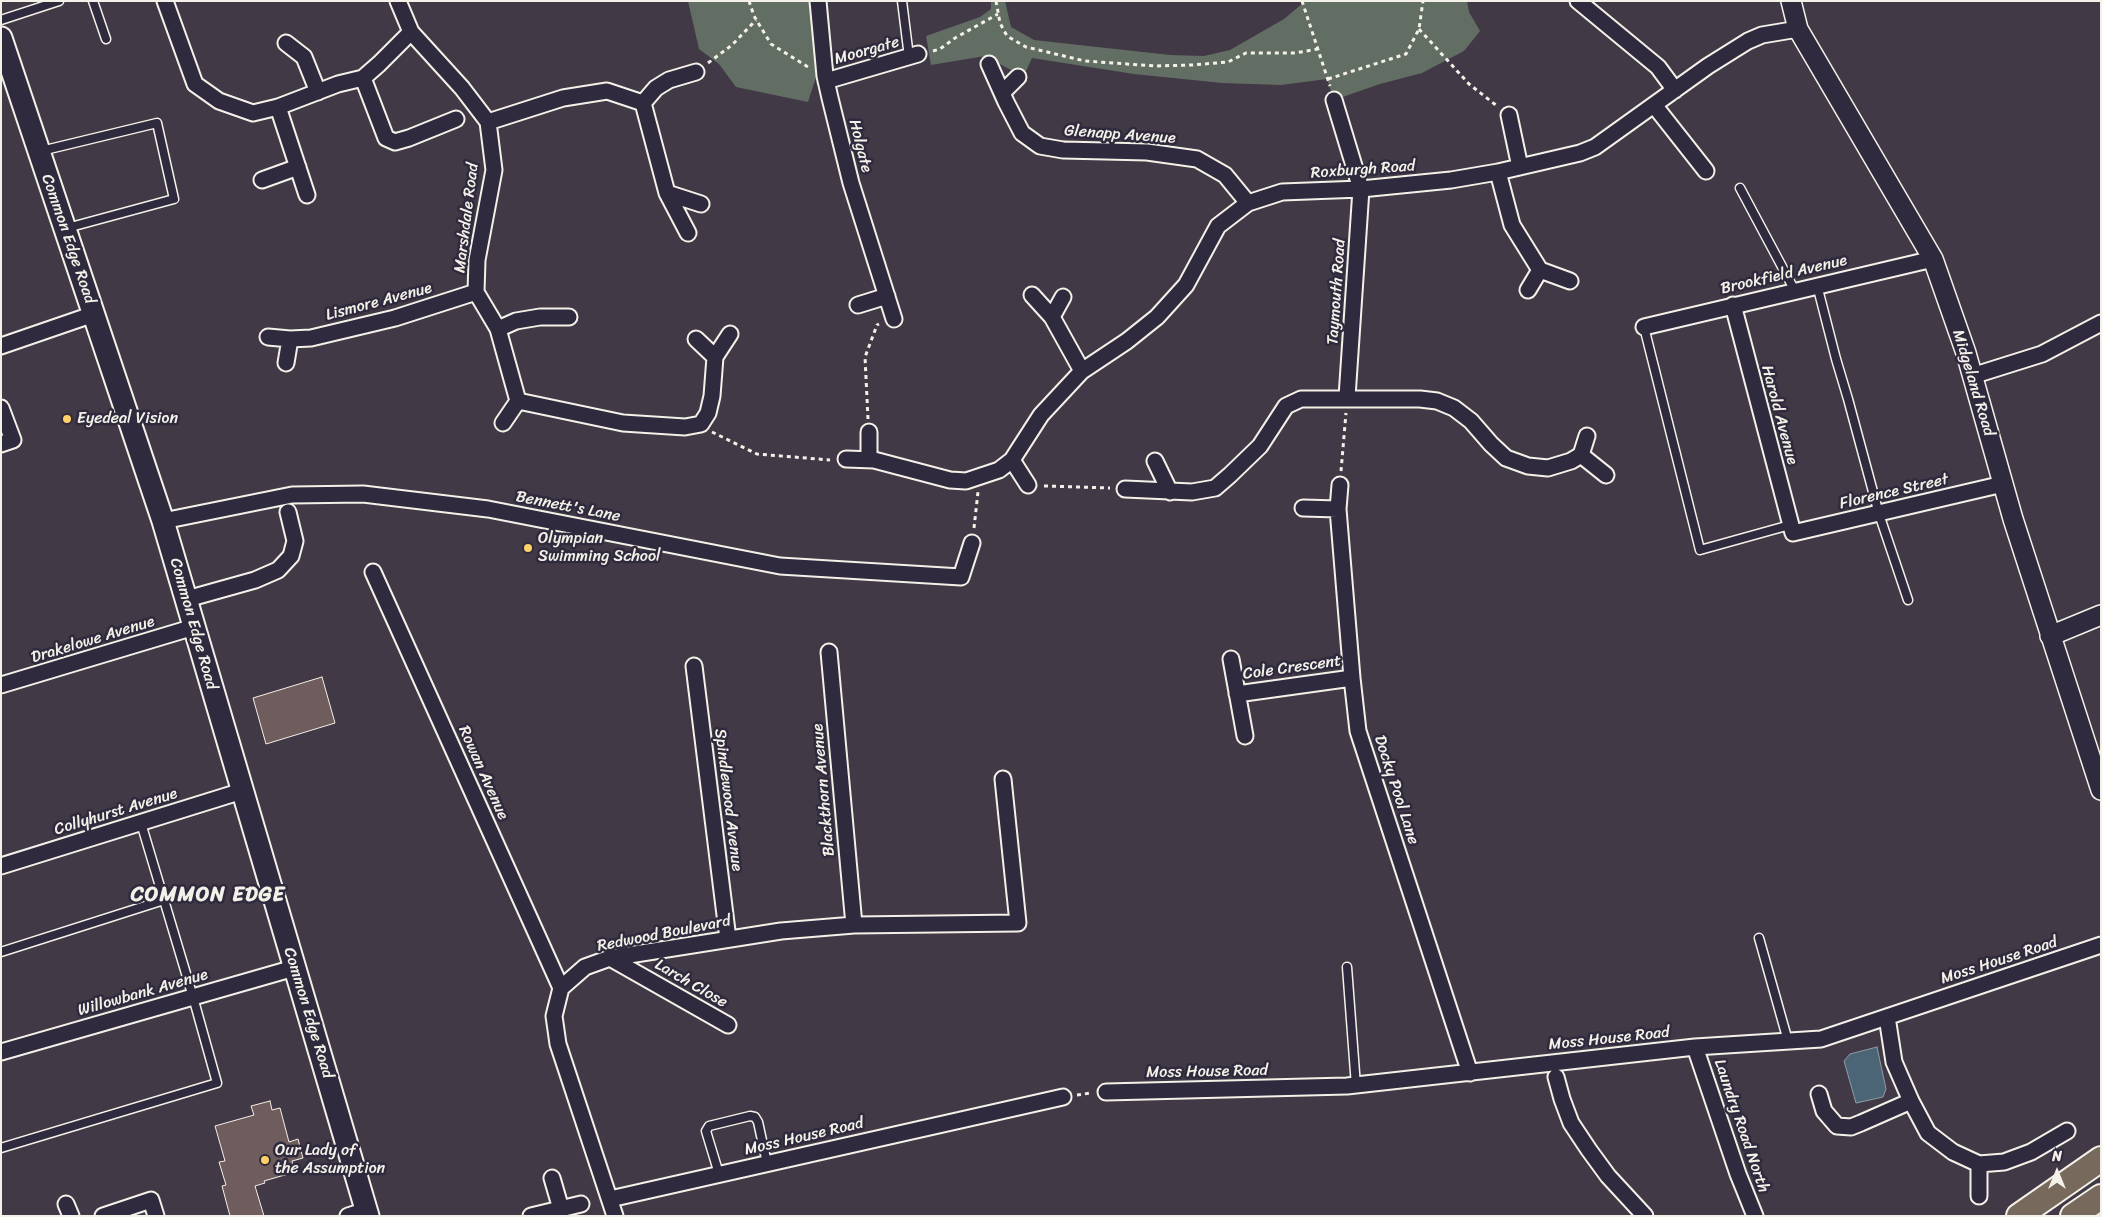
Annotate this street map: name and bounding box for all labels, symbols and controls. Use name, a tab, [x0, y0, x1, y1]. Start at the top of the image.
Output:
street label: Moorgate	[832, 33, 902, 69]
street label: Holgate	[844, 117, 876, 175]
street label: Glenapp Avenue	[1064, 122, 1176, 148]
street label: Roxburgh Road	[1310, 157, 1416, 183]
street label: Marshdale Road	[451, 162, 483, 274]
street label: Common Edge Road	[37, 172, 99, 306]
street label: Taymouth Road	[1324, 238, 1350, 346]
street label: Brookfield Avenue	[1719, 251, 1849, 299]
street label: Lismore Avenue	[324, 279, 434, 325]
street label: Midgeland Road	[1948, 327, 1998, 439]
street label: Harold Avenue	[1756, 363, 1802, 467]
place label: Eyedeal Vision	[77, 409, 178, 429]
marker: Eyedeal Vision	[61, 413, 73, 425]
street label: Florence Street	[1838, 470, 1950, 514]
street label: Bennett's Lane	[514, 487, 622, 527]
place label: Olympian Swimming School	[538, 529, 661, 567]
marker: Olympian Swimming School	[522, 542, 534, 554]
street label: Common Edge Road	[165, 556, 221, 692]
street label: Drakelowe Avenue	[29, 612, 157, 668]
street label: Cole Crescent	[1242, 652, 1342, 684]
street label: Rowan Avenue	[454, 723, 512, 823]
street label: Blackthorn Avenue	[809, 723, 839, 857]
street label: Spindlewood Avenue	[710, 728, 746, 872]
street label: Docky Pool Lane	[1369, 733, 1423, 847]
street label: Collyhurst Avenue	[52, 784, 180, 840]
district label: COMMON EDGE	[129, 883, 287, 909]
street label: Redwood Boulevard	[596, 912, 732, 956]
street label: Moss House Road	[1938, 933, 2060, 989]
street label: Common Edge Road	[279, 945, 337, 1081]
street label: Larch Close	[651, 955, 731, 1013]
street label: Willowbank Avenue	[76, 965, 210, 1021]
street label: Moss House Road	[1548, 1023, 1670, 1055]
street label: Laundry Road North	[1709, 1057, 1773, 1195]
street label: Moss House Road	[1146, 1061, 1268, 1083]
street label: Moss House Road	[743, 1114, 865, 1160]
place label: Our Lady of the Assumption	[275, 1141, 385, 1179]
text: N	[2052, 1144, 2062, 1169]
north arrow	[2032, 1147, 2082, 1197]
marker: Our Lady of the Assumption	[259, 1154, 271, 1166]

